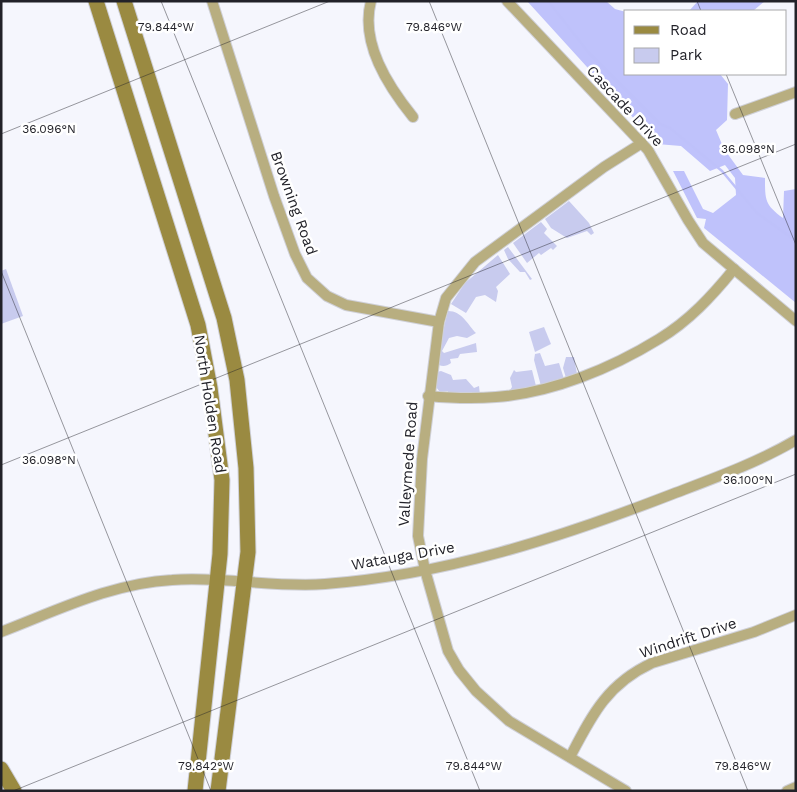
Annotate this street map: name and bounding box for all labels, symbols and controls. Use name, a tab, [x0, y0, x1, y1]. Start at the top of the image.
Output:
legend	[624, 10, 787, 75]
text: 79.844°W	[138, 20, 195, 34]
text: 79.846°W	[406, 20, 463, 34]
text: Road	[670, 21, 707, 39]
text: Park	[670, 46, 703, 64]
street label: Cascade Drive	[583, 62, 667, 150]
text: 36.096°N	[22, 122, 76, 136]
text: 36.098°N	[721, 142, 775, 156]
street label: Browning Road	[267, 149, 321, 257]
street label: North Holden Road	[190, 334, 230, 474]
street label: Valleymede Road	[395, 401, 421, 527]
text: 36.098°N	[22, 453, 76, 467]
text: 36.100°N	[723, 473, 773, 487]
street label: Watauga Drive	[350, 538, 456, 574]
street label: Windrift Drive	[637, 614, 739, 662]
text: 79.842°W	[178, 759, 234, 773]
text: 79.844°W	[446, 759, 503, 773]
text: 79.846°W	[715, 759, 772, 773]

